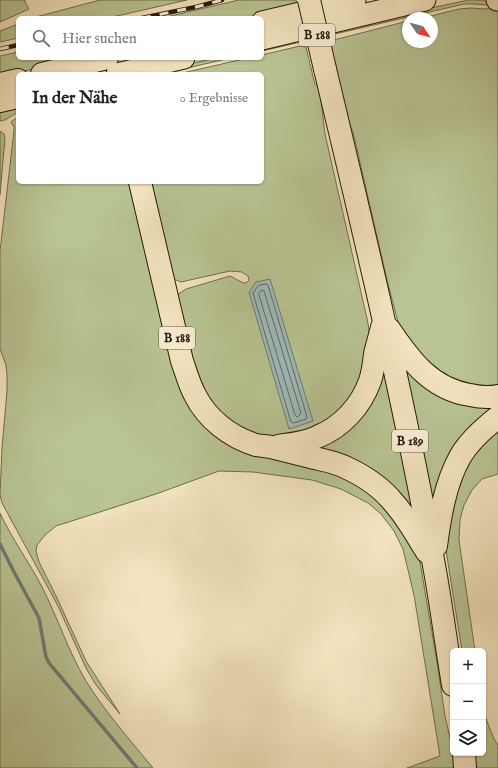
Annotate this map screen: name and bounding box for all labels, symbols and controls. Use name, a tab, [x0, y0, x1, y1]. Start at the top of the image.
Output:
north arrow	[402, 12, 438, 48]
search box	[16, 16, 264, 60]
road number: B 188	[299, 24, 335, 46]
icon: search	[30, 27, 52, 49]
text: Hier suchen	[62, 29, 137, 48]
text: In der Nähe	[32, 88, 117, 109]
text: 0 Ergebnisse	[180, 90, 248, 107]
road number: B 188	[159, 327, 195, 349]
road number: B 189	[392, 430, 428, 452]
map controls	[450, 648, 486, 756]
button: +	[450, 648, 486, 684]
button: −	[450, 684, 486, 720]
button: layers	[450, 720, 486, 756]

